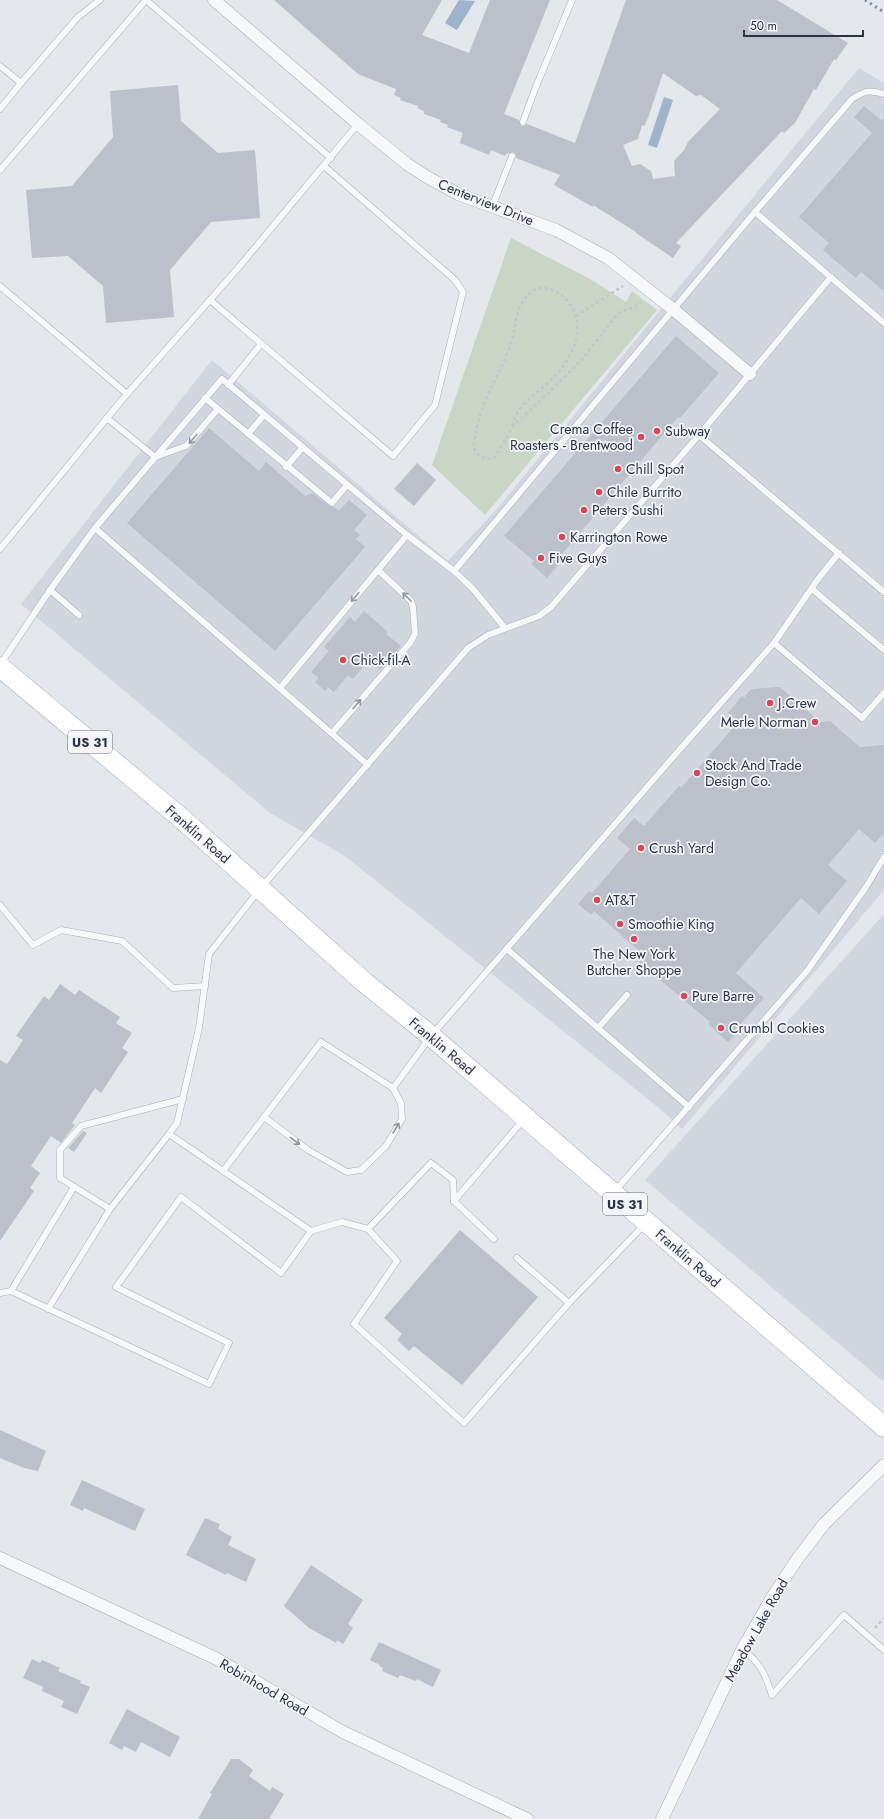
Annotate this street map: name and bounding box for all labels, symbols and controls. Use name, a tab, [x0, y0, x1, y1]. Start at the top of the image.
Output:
scale bar	[744, 12, 863, 38]
text: 50 m	[750, 17, 777, 35]
street label: Centerview Drive	[435, 174, 537, 230]
place label: Crema Coffee Roasters - Brentwood	[510, 419, 633, 455]
place label: Subway	[665, 421, 711, 441]
marker: Subway	[652, 426, 662, 436]
marker: Crema Coffee Roasters - Brentwood	[636, 432, 646, 442]
one-way arrow	[188, 434, 197, 444]
place label: Chill Spot	[626, 459, 685, 479]
marker: Chill Spot	[613, 464, 623, 474]
place label: Chile Burrito	[607, 482, 682, 502]
marker: Chile Burrito	[594, 487, 604, 497]
place label: Peters Sushi	[592, 500, 663, 520]
marker: Peters Sushi	[579, 505, 589, 515]
place label: Karrington Rowe	[570, 527, 668, 547]
marker: Karrington Rowe	[557, 532, 567, 542]
place label: Five Guys	[549, 548, 607, 568]
marker: Five Guys	[536, 553, 546, 563]
one-way arrow	[351, 592, 360, 603]
one-way arrow	[402, 592, 412, 602]
place label: Chick-fil-A	[351, 650, 411, 670]
marker: Chick-fil-A	[338, 655, 348, 665]
place label: J.Crew	[776, 693, 817, 713]
one-way arrow	[353, 698, 362, 709]
marker: J.Crew	[765, 698, 775, 708]
place label: Merle Norman	[721, 712, 807, 732]
marker: Merle Norman	[810, 717, 820, 727]
road number: US 31	[68, 731, 112, 753]
place label: Stock And Trade Design Co.	[705, 755, 802, 791]
marker: Stock And Trade Design Co.	[692, 768, 702, 778]
street label: Franklin Road	[161, 800, 235, 868]
place label: Crush Yard	[649, 838, 714, 858]
marker: Crush Yard	[636, 843, 646, 853]
place label: AT&T	[605, 890, 636, 910]
marker: AT&T	[592, 895, 602, 905]
place label: Smoothie King	[628, 914, 715, 934]
marker: Smoothie King	[615, 919, 625, 929]
marker: The New York Butcher Shoppe	[629, 934, 639, 944]
place label: The New York Butcher Shoppe	[587, 944, 681, 980]
place label: Pure Barre	[692, 986, 754, 1006]
marker: Pure Barre	[679, 991, 689, 1001]
street label: Franklin Road	[405, 1013, 479, 1079]
place label: Crumbl Cookies	[729, 1018, 825, 1038]
marker: Crumbl Cookies	[716, 1023, 726, 1033]
one-way arrow	[393, 1122, 401, 1134]
one-way arrow	[289, 1137, 300, 1145]
road number: US 31	[603, 1193, 647, 1215]
street label: Franklin Road	[651, 1224, 725, 1292]
street label: Meadow Lake Road	[719, 1575, 793, 1685]
street label: Robinhood Road	[216, 1653, 312, 1721]

